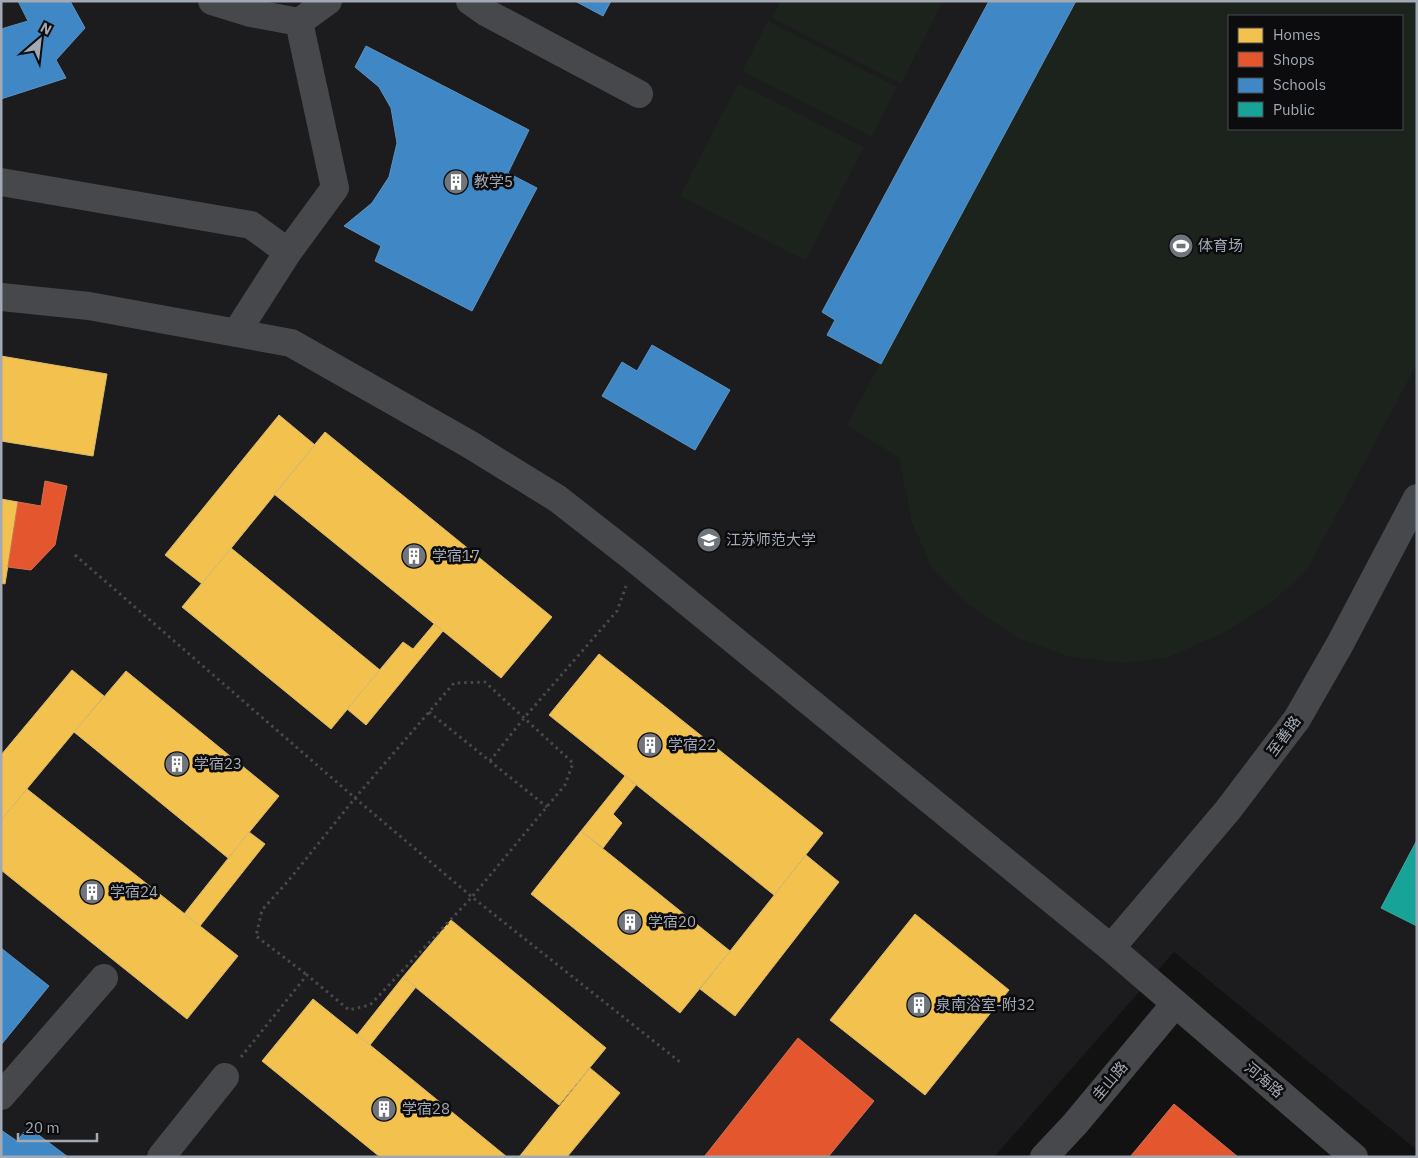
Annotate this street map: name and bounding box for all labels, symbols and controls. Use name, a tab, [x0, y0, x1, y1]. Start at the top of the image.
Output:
north arrow	[15, 15, 65, 65]
legend	[1228, 15, 1403, 130]
text: N	[37, 18, 55, 39]
text: Homes	[1273, 25, 1321, 44]
text: Shops	[1273, 50, 1315, 69]
text: Schools	[1273, 75, 1326, 94]
text: Public	[1273, 100, 1315, 119]
building icon: 教学5	[443, 169, 469, 195]
place label: 教学5	[474, 172, 513, 191]
sports icon: 体育场	[1168, 233, 1194, 259]
place label: 体育场	[1198, 236, 1243, 255]
school or university icon: 江苏师范大学	[696, 527, 722, 553]
place label: 江苏师范大学	[726, 530, 816, 549]
building icon: 学宿17	[401, 543, 427, 569]
place label: 学宿17	[432, 546, 480, 565]
street label: 至善路	[1263, 712, 1305, 759]
building icon: 学宿22	[637, 732, 663, 758]
place label: 学宿22	[668, 735, 716, 754]
building icon: 学宿23	[164, 751, 190, 777]
place label: 学宿23	[194, 754, 242, 773]
building icon: 学宿24	[79, 879, 105, 905]
place label: 学宿24	[110, 882, 158, 901]
building icon: 学宿20	[617, 909, 643, 935]
place label: 学宿20	[648, 912, 696, 931]
building icon: 泉南浴室-附32	[906, 992, 932, 1018]
place label: 泉南浴室-附32	[936, 995, 1035, 1014]
street label: 圭山路	[1088, 1057, 1131, 1104]
street label: 河海路	[1241, 1058, 1288, 1101]
building icon: 学宿28	[371, 1096, 397, 1122]
place label: 学宿28	[402, 1099, 450, 1118]
scale bar	[18, 1110, 96, 1142]
text: 20 m	[25, 1118, 60, 1137]

